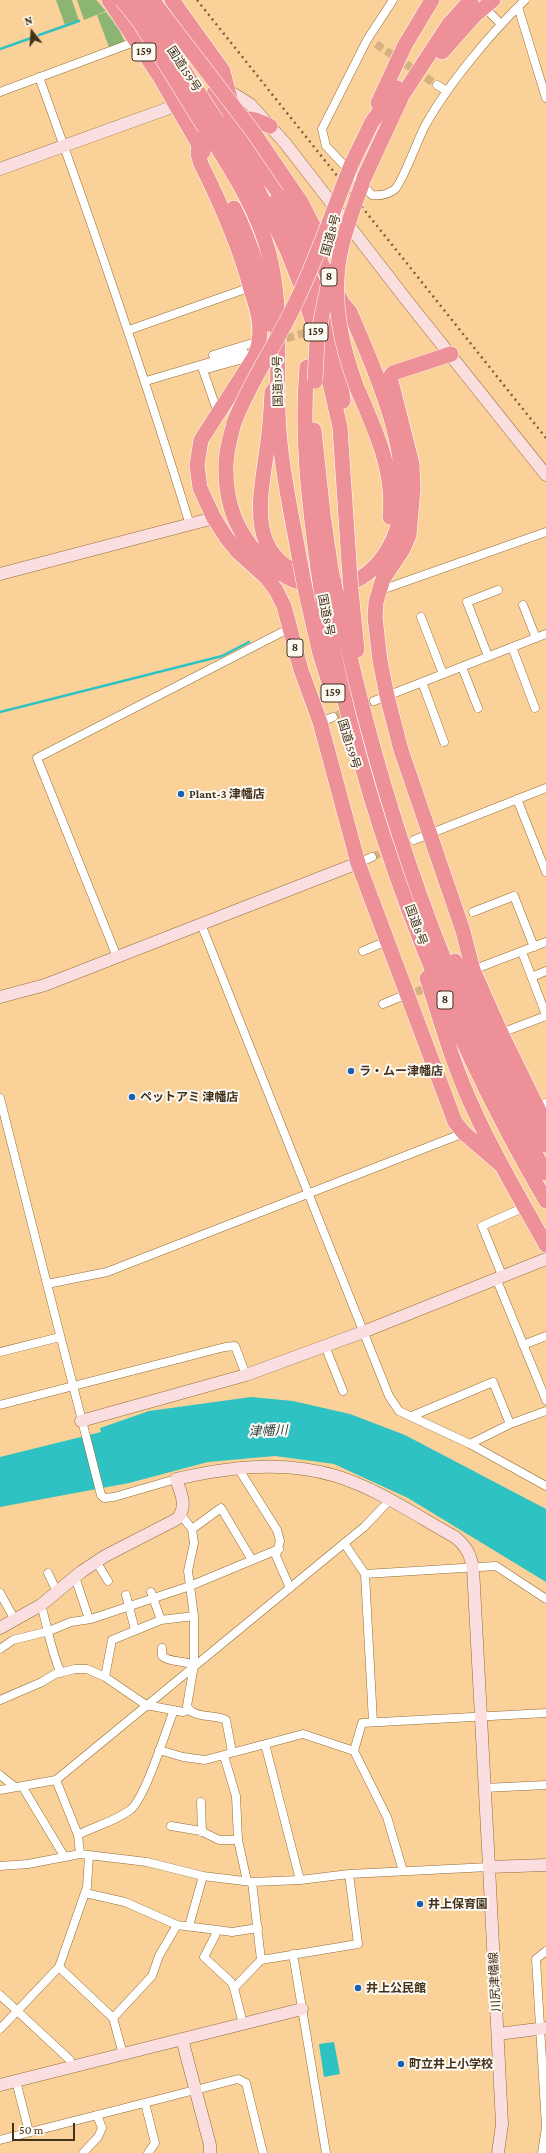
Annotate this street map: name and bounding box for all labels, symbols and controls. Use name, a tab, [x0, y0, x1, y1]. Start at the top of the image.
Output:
north arrow	[12, 12, 52, 52]
text: N	[23, 14, 34, 27]
road number: 159	[132, 43, 156, 61]
street label: 国道159号	[164, 43, 204, 95]
street label: 国道8号	[318, 213, 344, 257]
road number: 8	[321, 268, 337, 286]
road number: 159	[304, 323, 328, 341]
street label: 国道159号	[270, 355, 286, 407]
street label: 国道8号	[315, 593, 337, 637]
road number: 8	[287, 639, 303, 657]
road number: 159	[321, 684, 345, 702]
street label: 国道159号	[335, 717, 363, 771]
place label: Plant-3 津幡店	[189, 787, 265, 801]
marker: Plant-3 津幡店	[176, 789, 186, 799]
street label: 国道8号	[402, 903, 430, 947]
road number: 8	[437, 991, 453, 1009]
place label: ラ・ムー津幡店	[359, 1064, 443, 1078]
marker: ラ・ムー津幡店	[346, 1066, 356, 1076]
place label: ペットアミ 津幡店	[140, 1090, 238, 1104]
marker: ペットアミ 津幡店	[127, 1092, 137, 1102]
water label: 津幡川	[248, 1423, 288, 1439]
place label: 井上保育園	[428, 1897, 488, 1911]
marker: 井上保育園	[415, 1899, 425, 1909]
street label: 川尻津幡線	[486, 1952, 504, 2012]
place label: 井上公民館	[366, 1981, 426, 1995]
marker: 井上公民館	[353, 1983, 363, 1993]
place label: 町立井上小学校	[409, 2057, 493, 2071]
marker: 町立井上小学校	[396, 2059, 406, 2069]
scale bar	[14, 2115, 77, 2141]
text: 50 m	[19, 2123, 43, 2137]

